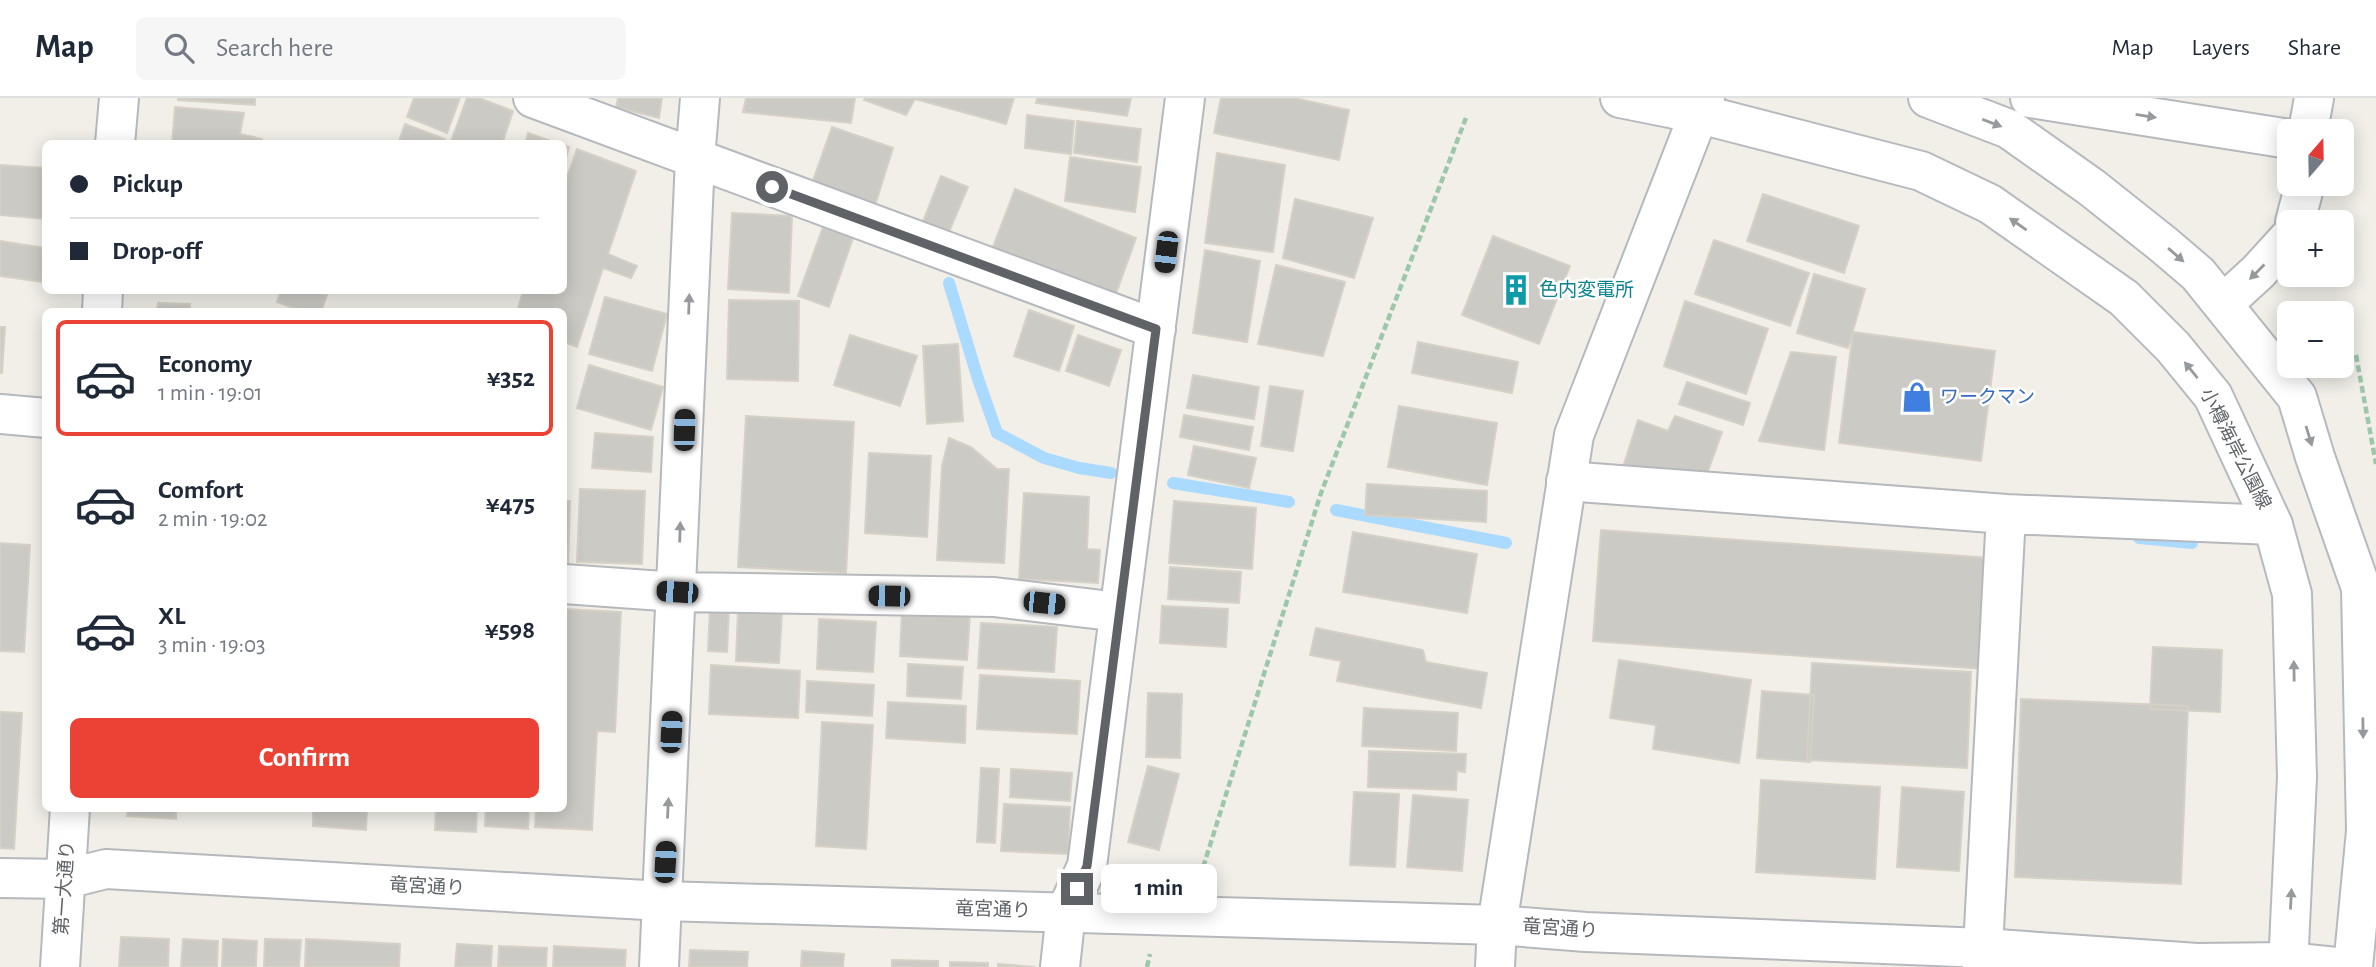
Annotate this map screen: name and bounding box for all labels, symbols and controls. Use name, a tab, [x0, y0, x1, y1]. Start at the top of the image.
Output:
search box	[136, 17, 626, 80]
icon: search	[160, 29, 198, 67]
text: Map	[35, 31, 94, 64]
text: Search here	[216, 35, 334, 61]
text: Map	[2111, 36, 2153, 60]
text: Layers	[2191, 36, 2250, 60]
text: Share	[2288, 36, 2341, 60]
one-way arrow	[2135, 110, 2157, 121]
one-way arrow	[1981, 117, 2002, 128]
north arrow	[2277, 119, 2354, 196]
map controls	[2277, 119, 2354, 378]
text: Pickup	[112, 171, 183, 197]
route start	[756, 171, 788, 203]
button: +	[2277, 210, 2354, 287]
one-way arrow	[2009, 217, 2027, 231]
car	[1154, 230, 1179, 274]
text: Drop-off	[112, 238, 201, 264]
one-way arrow	[2167, 247, 2184, 262]
one-way arrow	[2249, 264, 2266, 281]
building icon: 色内変電所	[1499, 273, 1533, 307]
place label: 色内変電所	[1539, 279, 1634, 300]
one-way arrow	[684, 293, 695, 315]
button: −	[2277, 301, 2354, 378]
icon: car	[74, 347, 137, 410]
text: Economy	[158, 351, 252, 377]
one-way arrow	[2184, 361, 2199, 379]
text: ¥352	[487, 365, 535, 391]
shop icon: ワークマン	[1900, 380, 1934, 414]
text: 1 min · 19:01	[158, 382, 262, 405]
street label: 小樽海岸公園線	[2196, 385, 2275, 513]
place label: ワークマン	[1940, 387, 2035, 407]
car	[673, 409, 696, 451]
one-way arrow	[2304, 425, 2314, 446]
icon: car	[74, 473, 137, 536]
text: Comfort	[158, 477, 243, 503]
text: ¥475	[486, 491, 535, 517]
text: 2 min · 19:02	[158, 508, 268, 531]
one-way arrow	[674, 520, 685, 542]
car	[656, 580, 699, 604]
car	[868, 585, 911, 607]
car	[1023, 590, 1066, 616]
icon: car	[74, 599, 137, 662]
text: XL	[158, 603, 185, 629]
text: ¥598	[485, 617, 535, 643]
text: 3 min · 19:03	[158, 634, 266, 657]
one-way arrow	[2289, 660, 2300, 682]
car	[660, 710, 683, 754]
one-way arrow	[2358, 717, 2369, 739]
button: Confirm	[70, 718, 539, 798]
one-way arrow	[662, 797, 673, 819]
street label: 第一大通り	[51, 840, 78, 936]
car	[654, 840, 677, 884]
callout: 1 min	[1102, 864, 1217, 914]
route end	[1061, 873, 1093, 905]
street label: 竜宮通り	[389, 874, 466, 898]
text: 1 min	[1135, 877, 1183, 900]
one-way arrow	[2286, 888, 2297, 910]
street label: 竜宮通り	[955, 897, 1031, 921]
street label: 竜宮通り	[1521, 915, 1599, 941]

